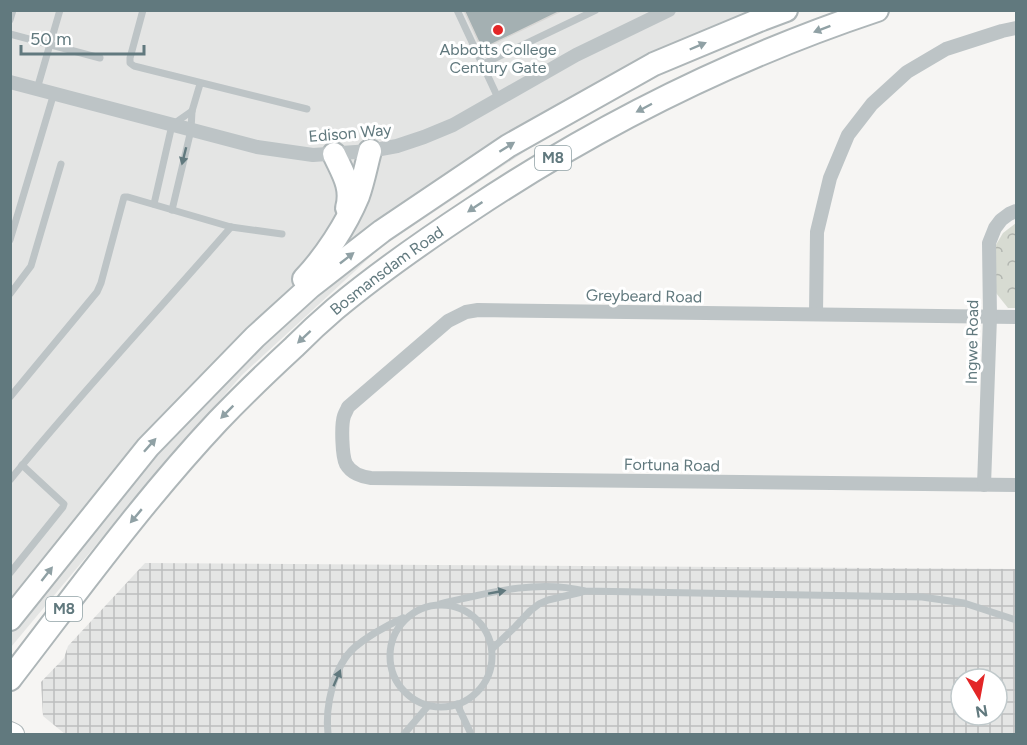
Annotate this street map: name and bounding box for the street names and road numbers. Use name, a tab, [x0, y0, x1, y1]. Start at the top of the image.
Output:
street label: Edison Way	[308, 120, 393, 146]
road number: M8	[535, 146, 571, 170]
street label: Bosmansdam Road	[326, 222, 447, 319]
street label: Greybeard Road	[586, 285, 702, 307]
street label: Ingwe Road	[962, 300, 982, 384]
street label: Fortuna Road	[624, 455, 720, 475]
road number: M8	[46, 597, 82, 621]

